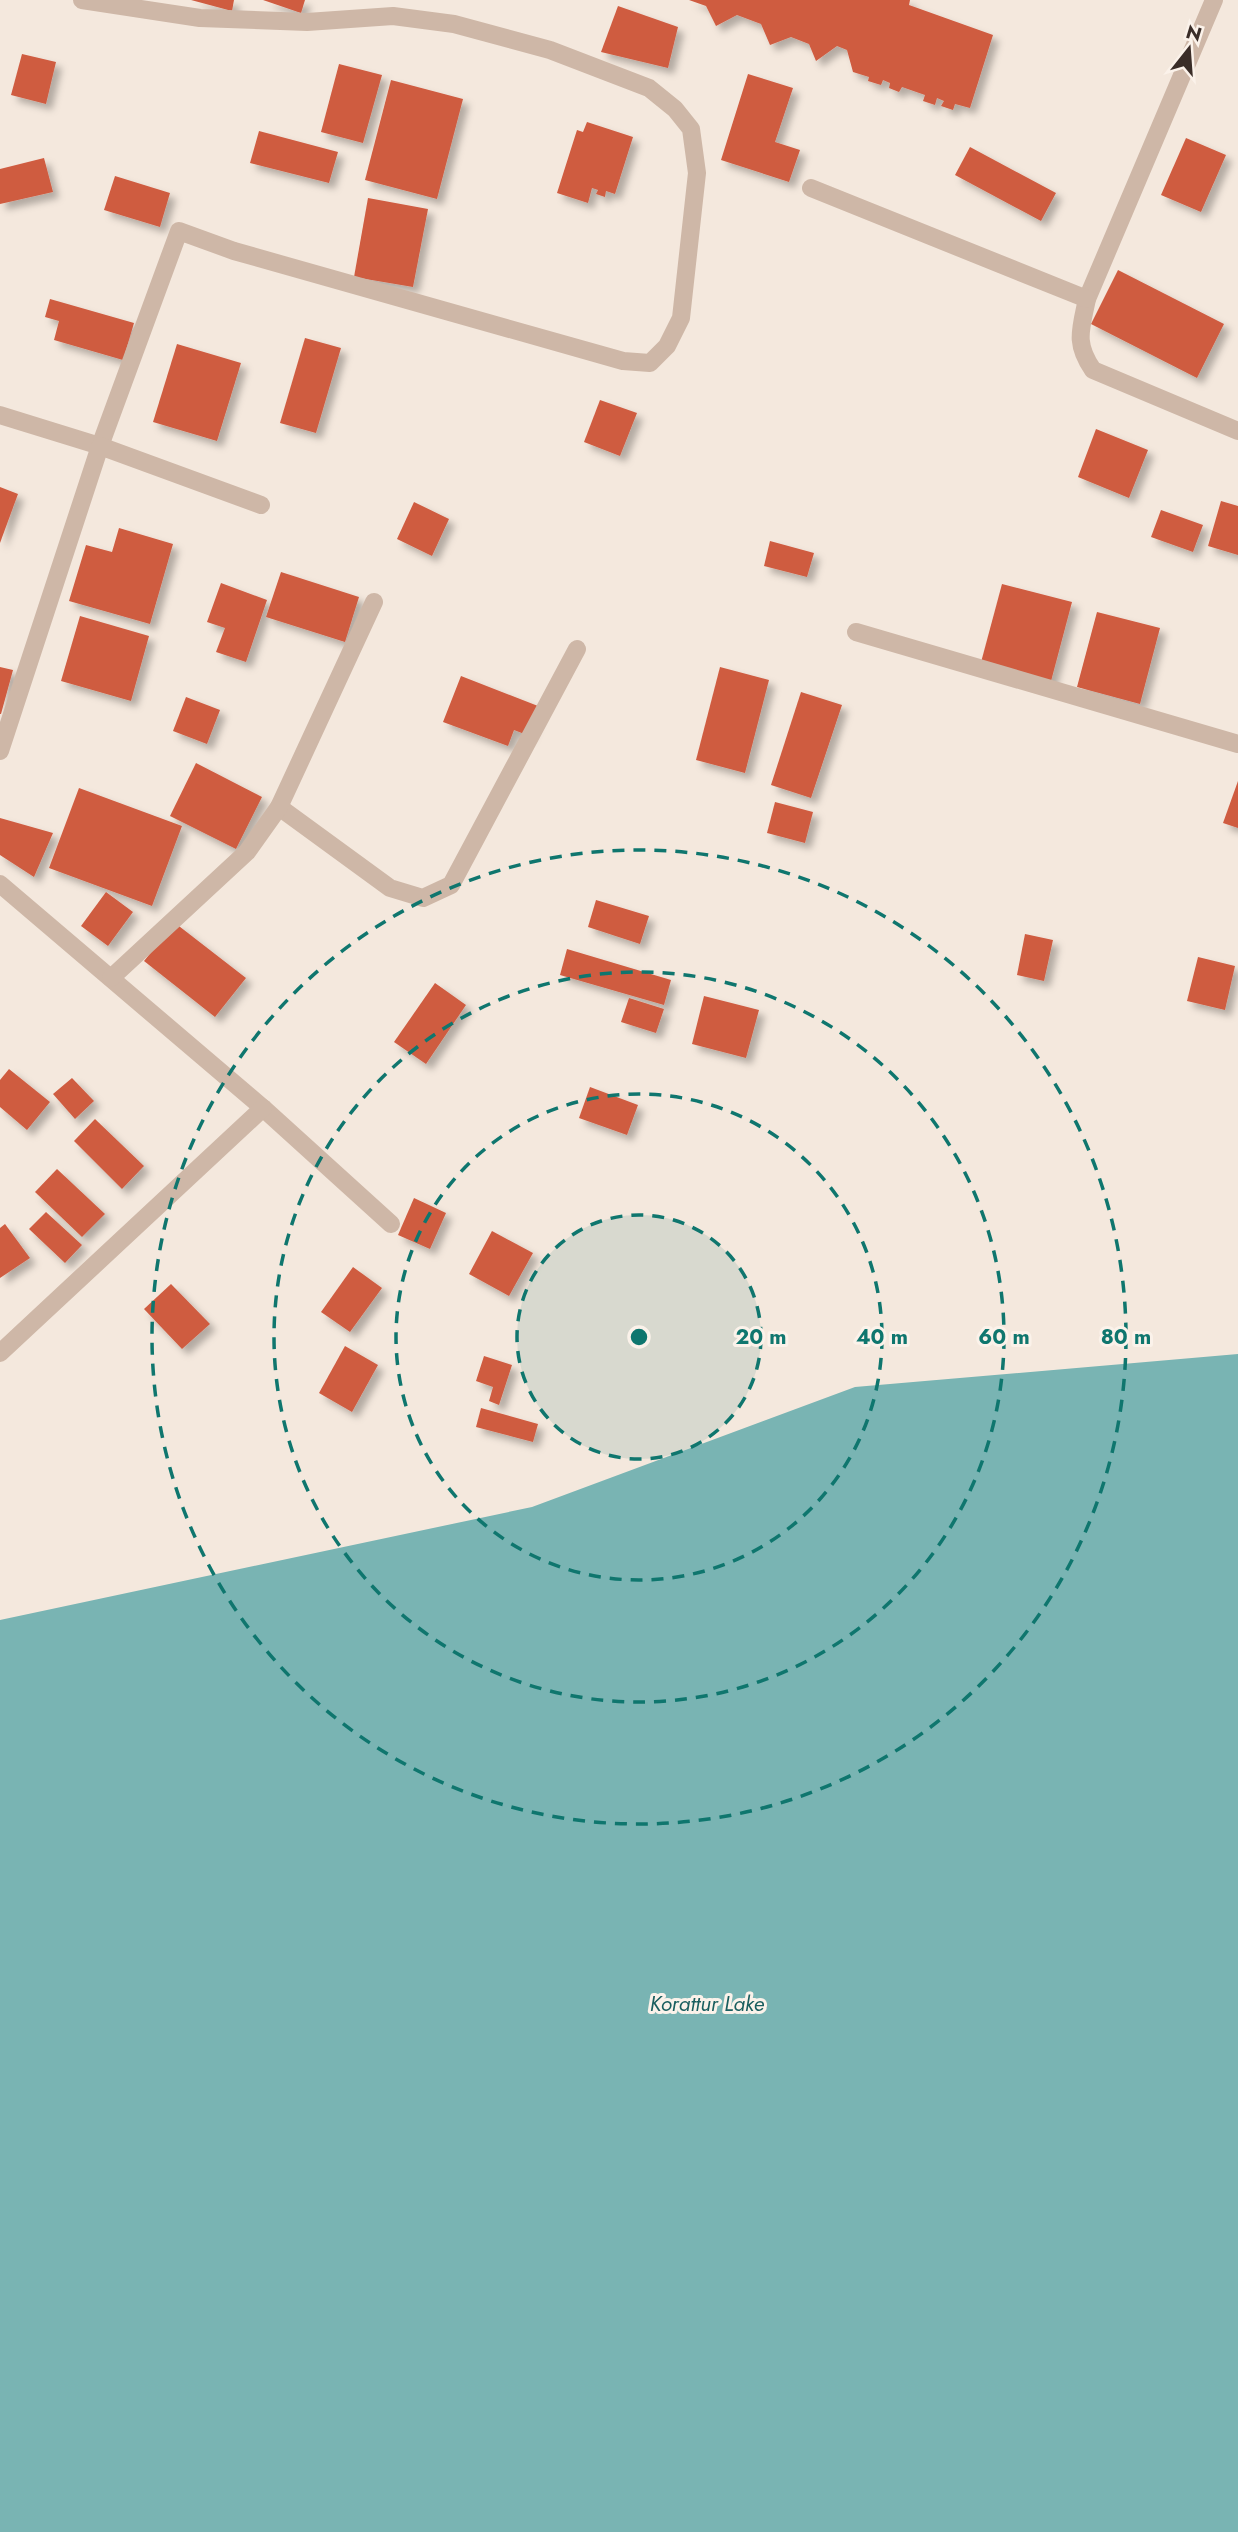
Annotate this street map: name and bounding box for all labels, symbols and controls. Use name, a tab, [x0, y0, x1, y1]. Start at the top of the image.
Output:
north arrow	[1154, 14, 1224, 84]
text: N	[1183, 18, 1205, 48]
text: 20 m	[735, 1322, 787, 1352]
text: 40 m	[856, 1322, 908, 1352]
text: 60 m	[978, 1322, 1030, 1352]
text: 80 m	[1101, 1322, 1151, 1352]
centre of rings	[627, 1325, 651, 1349]
water label: Korattur Lake	[650, 1989, 765, 2019]

